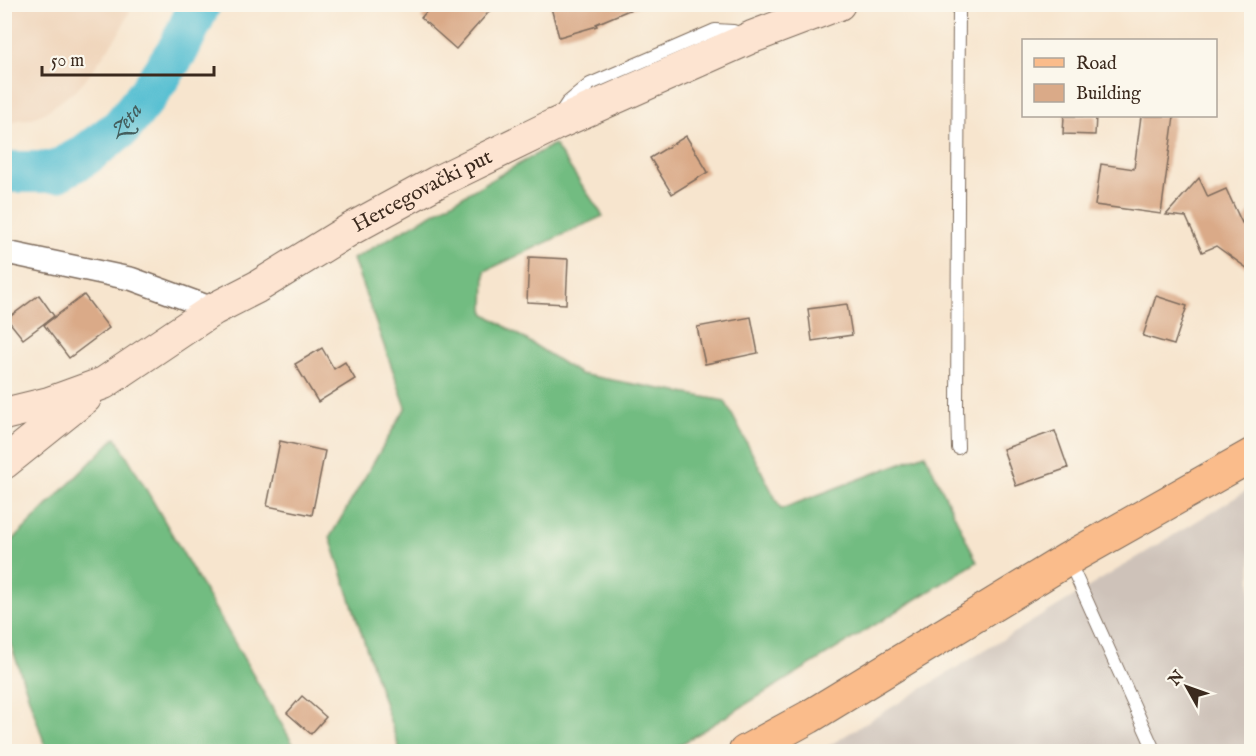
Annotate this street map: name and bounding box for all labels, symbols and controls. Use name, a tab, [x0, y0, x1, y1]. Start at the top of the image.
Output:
scale bar	[42, 39, 214, 77]
legend	[1022, 39, 1217, 117]
text: 50 m	[51, 50, 84, 73]
text: Road	[1076, 53, 1117, 76]
text: Building	[1076, 83, 1141, 106]
water label: Zeta	[104, 97, 149, 146]
street label: Hercegovački put	[348, 144, 497, 239]
north arrow	[1157, 657, 1217, 717]
text: N	[1164, 667, 1189, 691]

